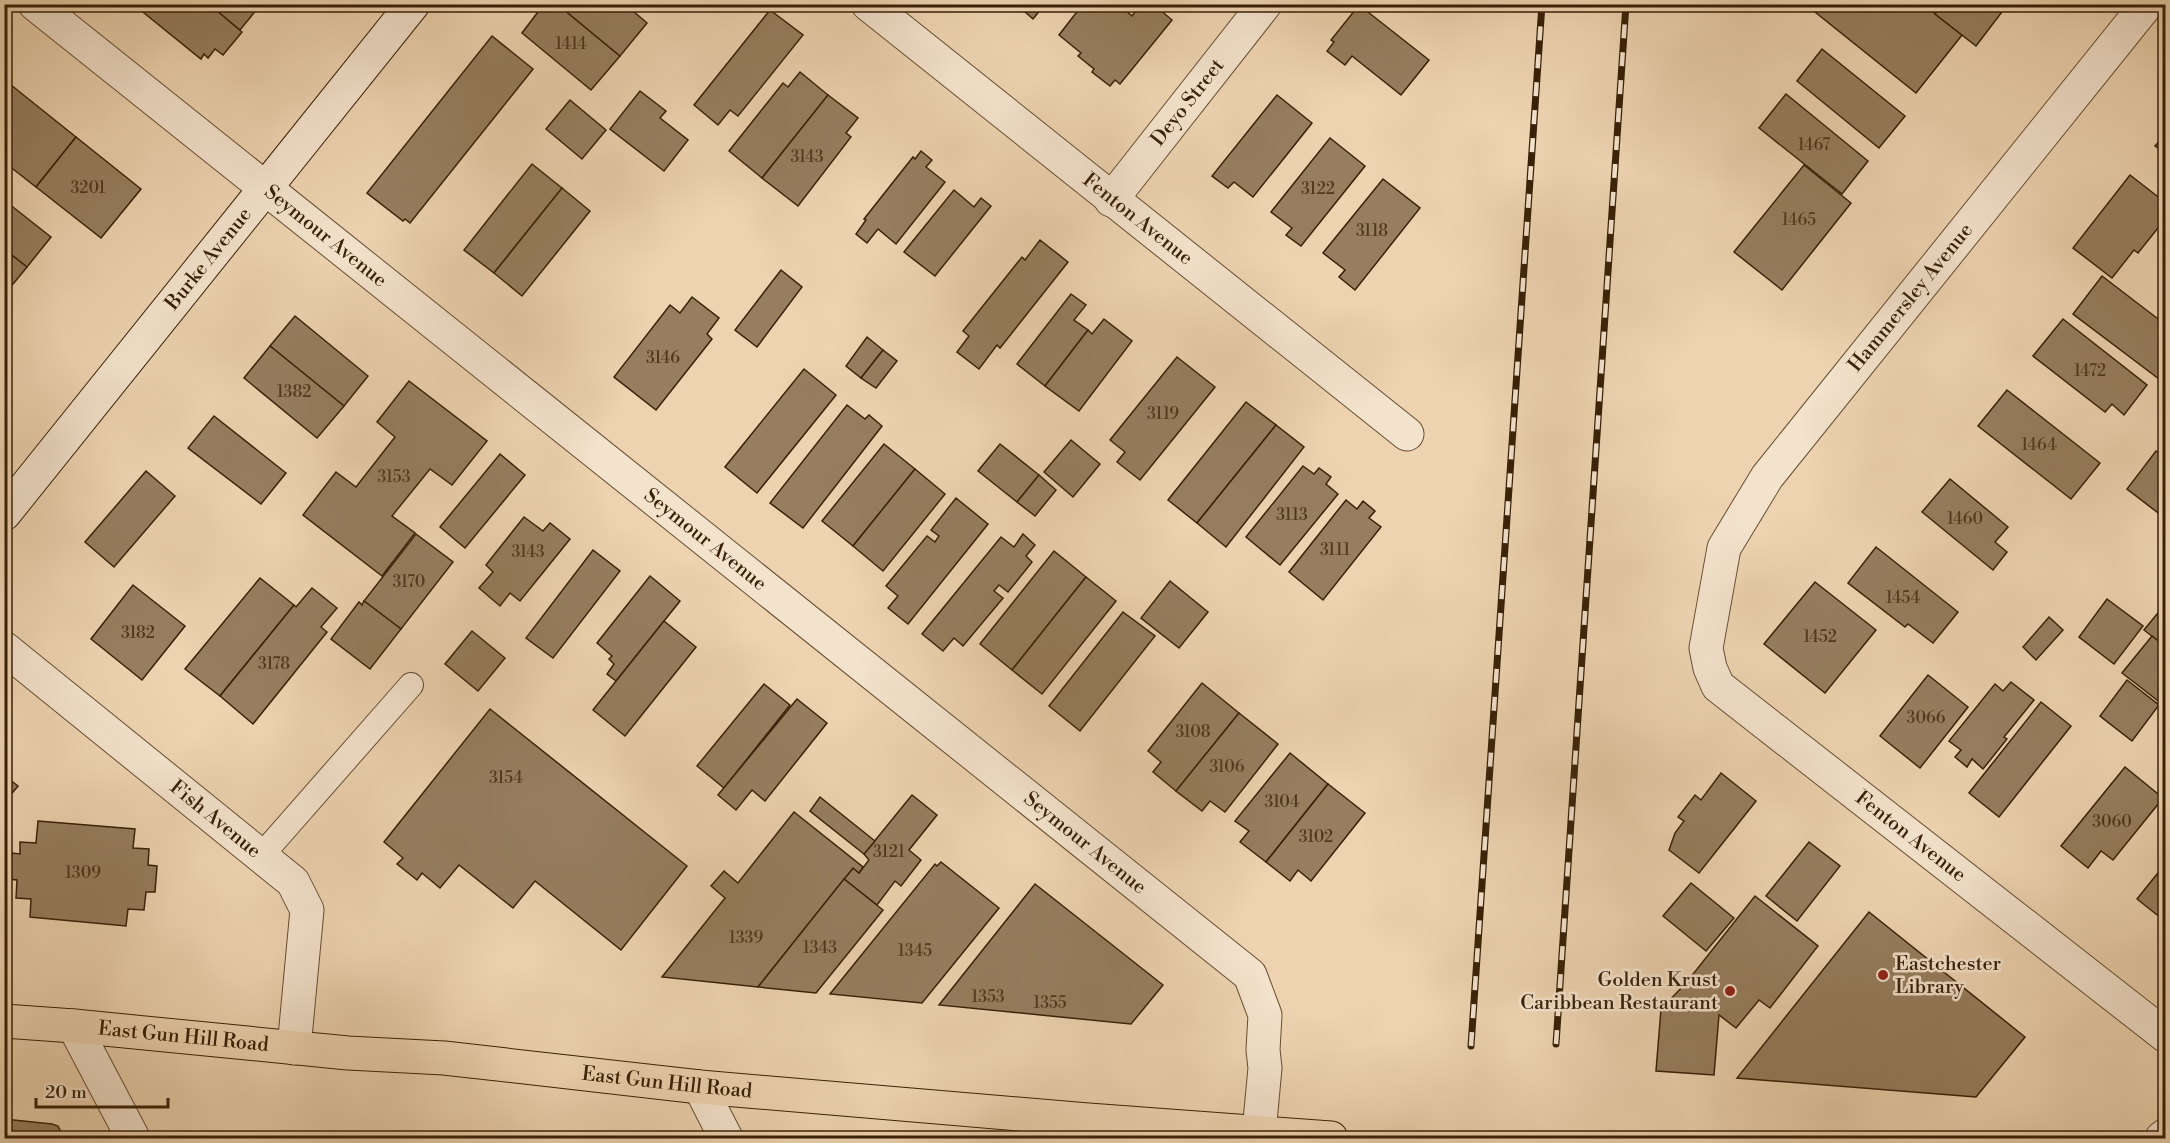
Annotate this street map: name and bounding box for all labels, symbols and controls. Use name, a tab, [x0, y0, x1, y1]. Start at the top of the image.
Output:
house number: 1414	[555, 34, 587, 54]
street label: Deyo Street	[1145, 54, 1230, 151]
house number: 1467	[1798, 135, 1830, 155]
house number: 3143	[790, 147, 824, 167]
street label: Fenton Avenue	[1078, 168, 1198, 271]
house number: 3201	[71, 178, 106, 198]
house number: 3122	[1301, 179, 1335, 199]
street label: Seymour Avenue	[259, 180, 392, 293]
street label: Burke Avenue	[159, 203, 257, 316]
house number: 1465	[1782, 210, 1816, 230]
street label: Hammersley Avenue	[1843, 218, 1979, 378]
house number: 3118	[1356, 221, 1388, 241]
house number: 3146	[646, 348, 680, 368]
house number: 1472	[2074, 361, 2106, 381]
house number: 1382	[277, 382, 311, 402]
house number: 3119	[1147, 404, 1179, 424]
house number: 1464	[2021, 435, 2057, 455]
house number: 3153	[378, 467, 411, 487]
street label: Seymour Avenue	[639, 483, 772, 596]
house number: 3113	[1276, 505, 1308, 525]
house number: 1460	[1947, 509, 1983, 529]
house number: 3111	[1320, 540, 1350, 560]
house number: 3143	[511, 542, 545, 562]
house number: 3170	[393, 572, 425, 592]
house number: 1454	[1886, 588, 1921, 608]
house number: 3182	[121, 623, 155, 643]
house number: 1452	[1803, 627, 1837, 647]
house number: 3178	[258, 654, 290, 674]
house number: 3066	[1907, 708, 1946, 728]
house number: 3108	[1175, 722, 1211, 742]
house number: 3106	[1209, 757, 1245, 777]
house number: 3154	[489, 768, 523, 788]
street label: Fish Avenue	[165, 775, 266, 864]
street label: Fenton Avenue	[1850, 785, 1971, 888]
street label: Seymour Avenue	[1018, 786, 1151, 900]
house number: 3104	[1265, 792, 1300, 812]
house number: 3060	[2092, 812, 2132, 832]
house number: 3102	[1299, 827, 1333, 847]
house number: 3121	[873, 842, 905, 862]
house number: 1309	[65, 863, 101, 883]
house number: 1339	[729, 928, 763, 948]
house number: 1343	[803, 938, 837, 958]
house number: 1345	[898, 941, 932, 961]
place label: Eastchester Library	[1895, 952, 2002, 1000]
place label: Golden Krust Caribbean Restaurant	[1520, 968, 1718, 1016]
marker: Eastchester Library	[1876, 968, 1890, 982]
marker: Golden Krust Caribbean Restaurant	[1723, 984, 1737, 998]
house number: 1353	[971, 987, 1005, 1007]
house number: 1355	[1033, 993, 1067, 1013]
street label: East Gun Hill Road	[97, 1016, 270, 1058]
street label: East Gun Hill Road	[580, 1061, 754, 1104]
scale bar	[36, 1071, 168, 1109]
text: 20 m	[45, 1081, 87, 1104]

